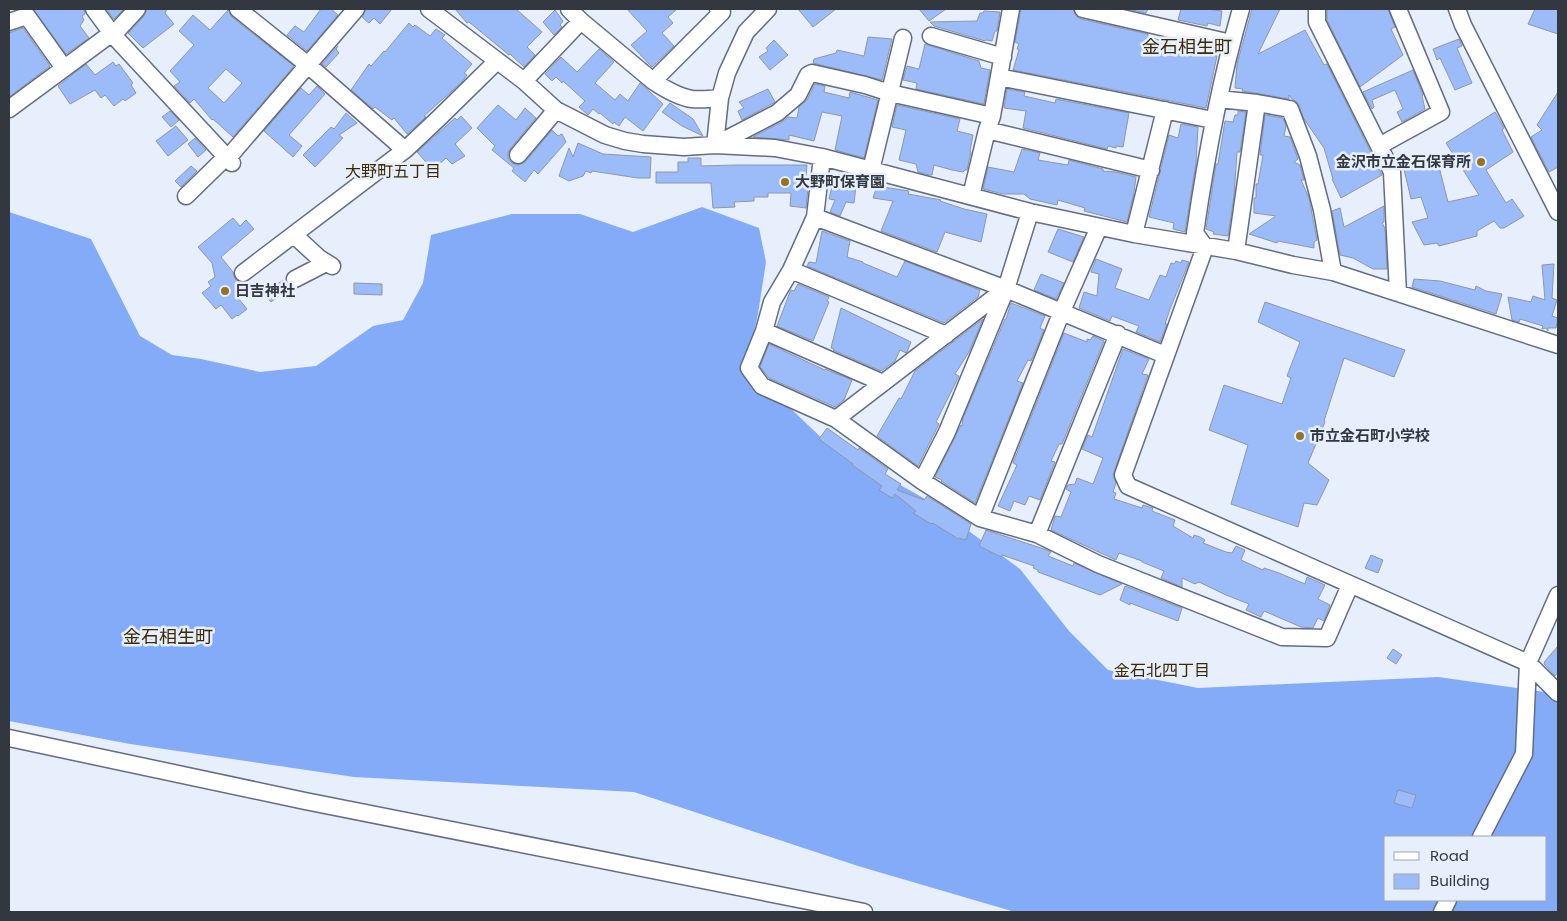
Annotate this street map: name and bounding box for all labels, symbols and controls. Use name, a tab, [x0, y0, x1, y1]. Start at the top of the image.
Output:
district label: 金石相生町	[1142, 34, 1232, 59]
place label: 金沢市立金石保育所	[1336, 151, 1471, 172]
marker: 金沢市立金石保育所	[1475, 156, 1487, 168]
district label: 大野町五丁目	[345, 160, 441, 183]
place label: 大野町保育園	[795, 171, 885, 192]
marker: 大野町保育園	[779, 176, 791, 188]
place label: 日吉神社	[235, 280, 295, 301]
marker: 日吉神社	[219, 285, 231, 297]
place label: 市立金石町小学校	[1310, 425, 1430, 446]
marker: 市立金石町小学校	[1294, 430, 1306, 442]
district label: 金石相生町	[123, 624, 213, 649]
district label: 金石北四丁目	[1114, 659, 1210, 682]
legend	[1384, 836, 1547, 901]
text: Road	[1430, 845, 1469, 866]
text: Building	[1430, 870, 1490, 891]

